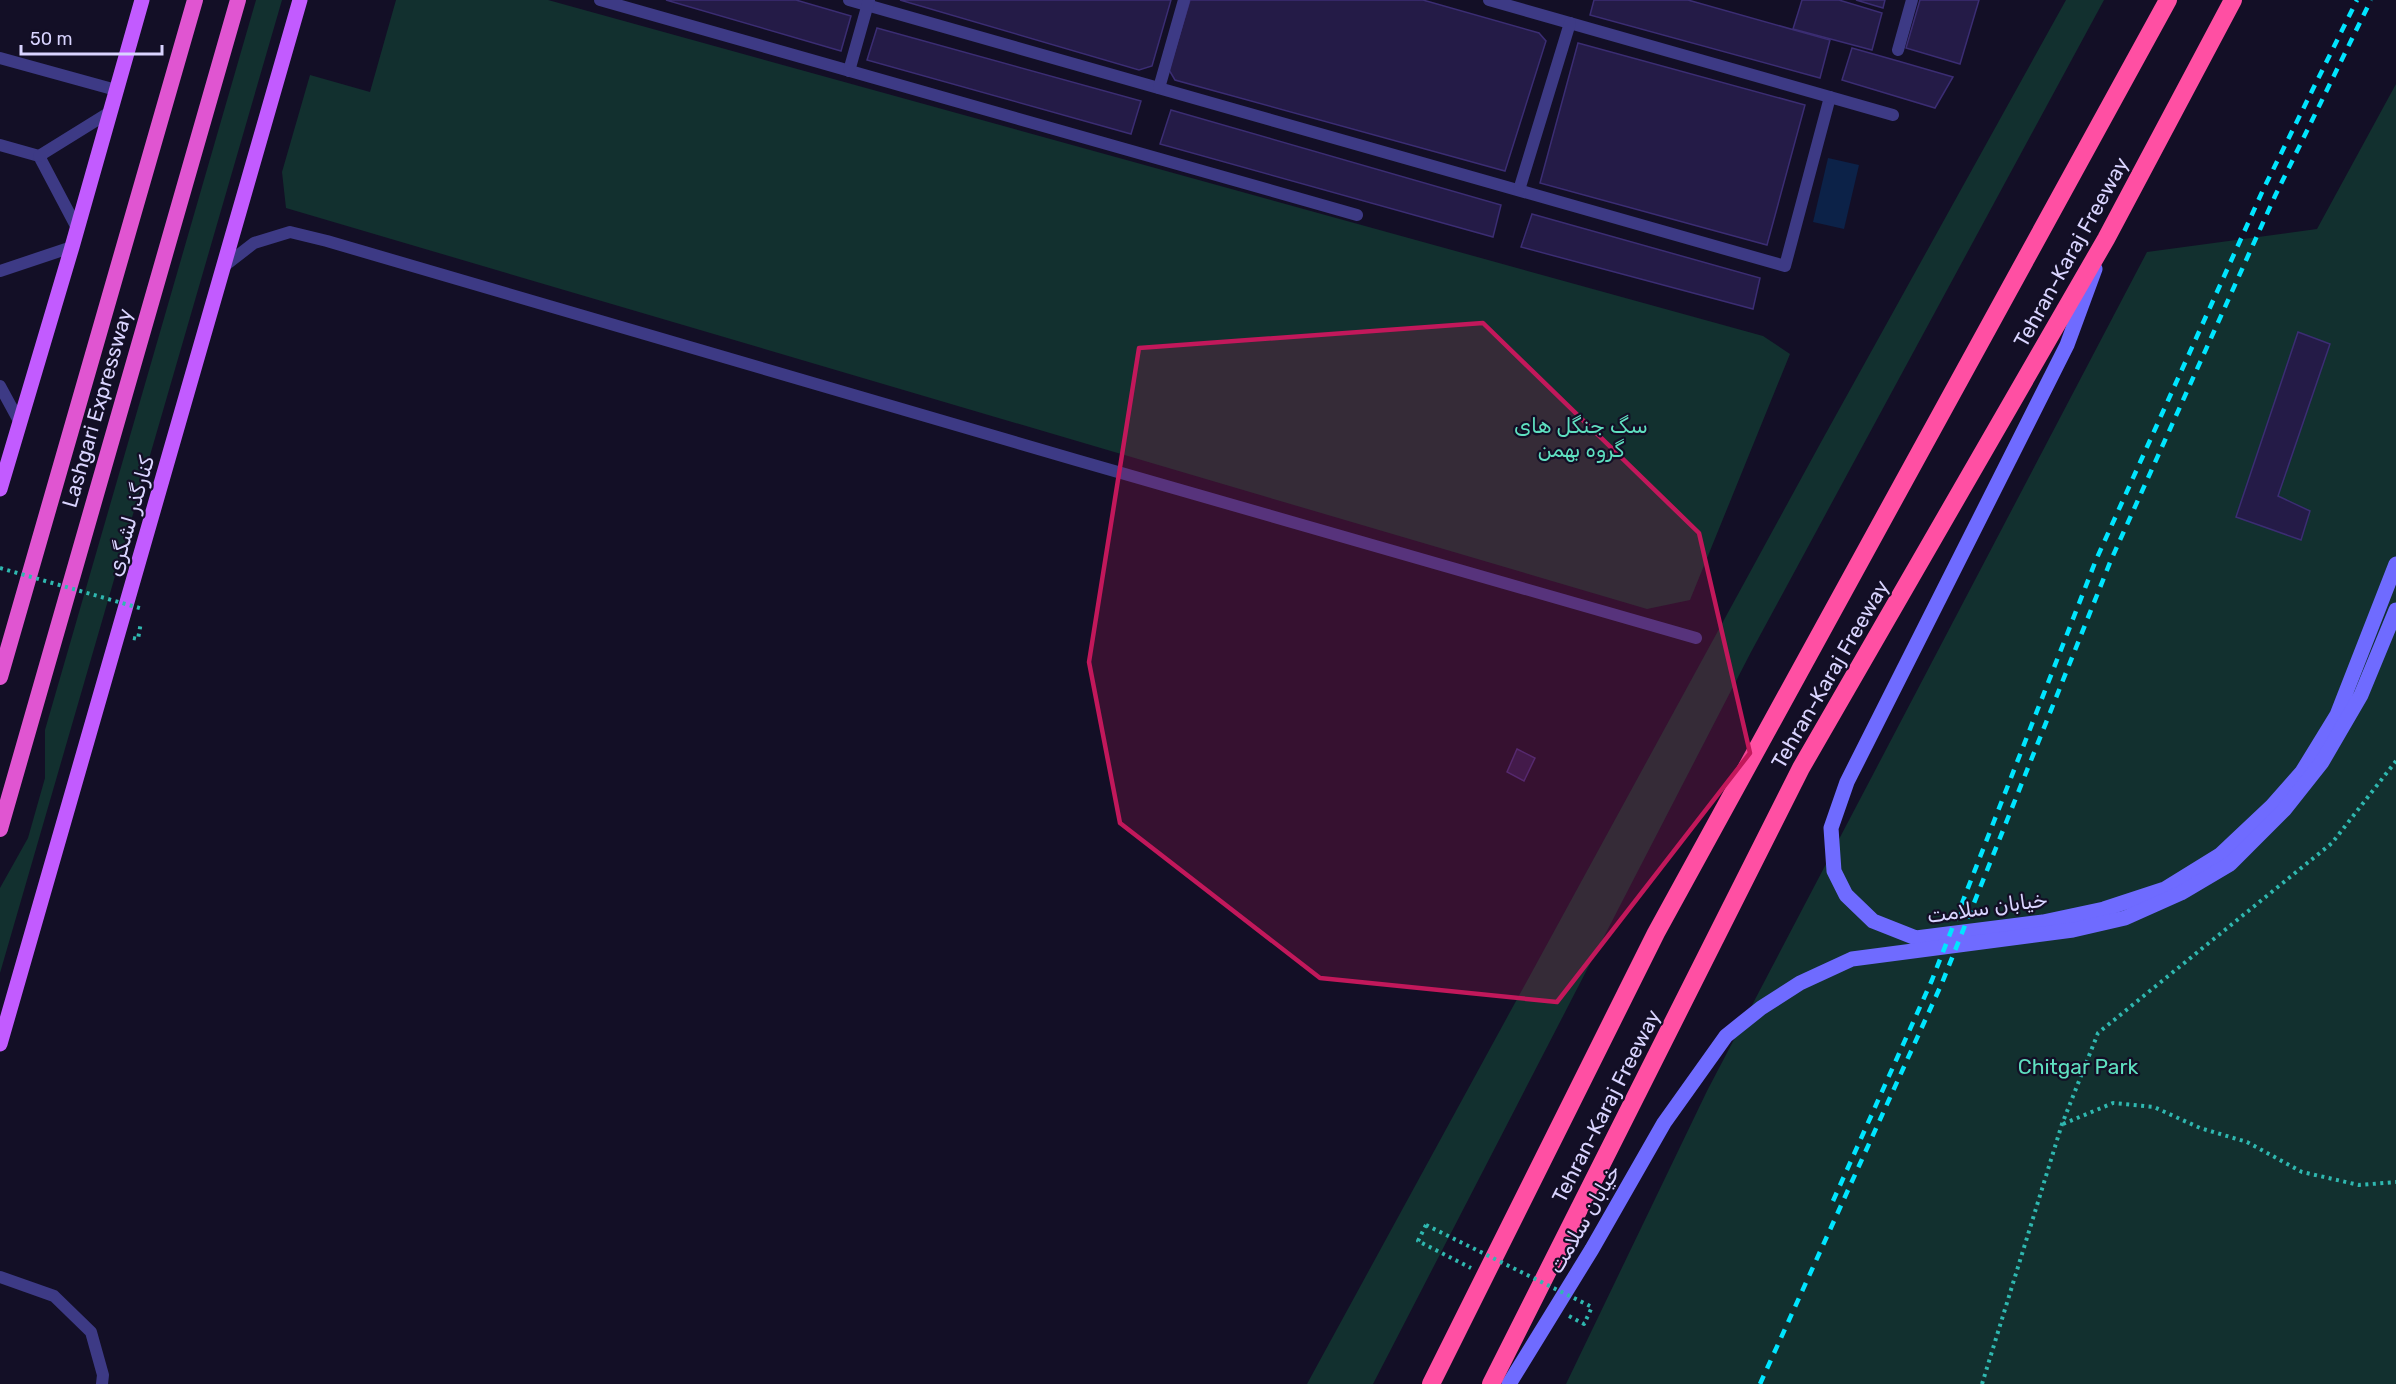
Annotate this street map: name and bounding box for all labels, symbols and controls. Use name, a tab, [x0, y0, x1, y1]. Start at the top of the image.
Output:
scale bar	[21, 18, 162, 56]
text: 50 m	[30, 28, 73, 50]
street label: Tehran-Karaj Freeway	[2008, 152, 2134, 351]
street label: Lashgari Expressway	[57, 305, 138, 510]
park label: سگ جنگل های گروه بهمن	[1514, 413, 1648, 463]
street label: کنارگذر لشگری	[101, 452, 159, 579]
street label: Tehran-Karaj Freeway	[1766, 575, 1894, 773]
street label: خیابان سلامت	[1925, 886, 2049, 928]
street label: Tehran-Karaj Freeway	[1546, 1005, 1666, 1207]
park label: Chitgar Park	[2018, 1054, 2138, 1079]
street label: خیابان سلامت	[1543, 1160, 1625, 1278]

